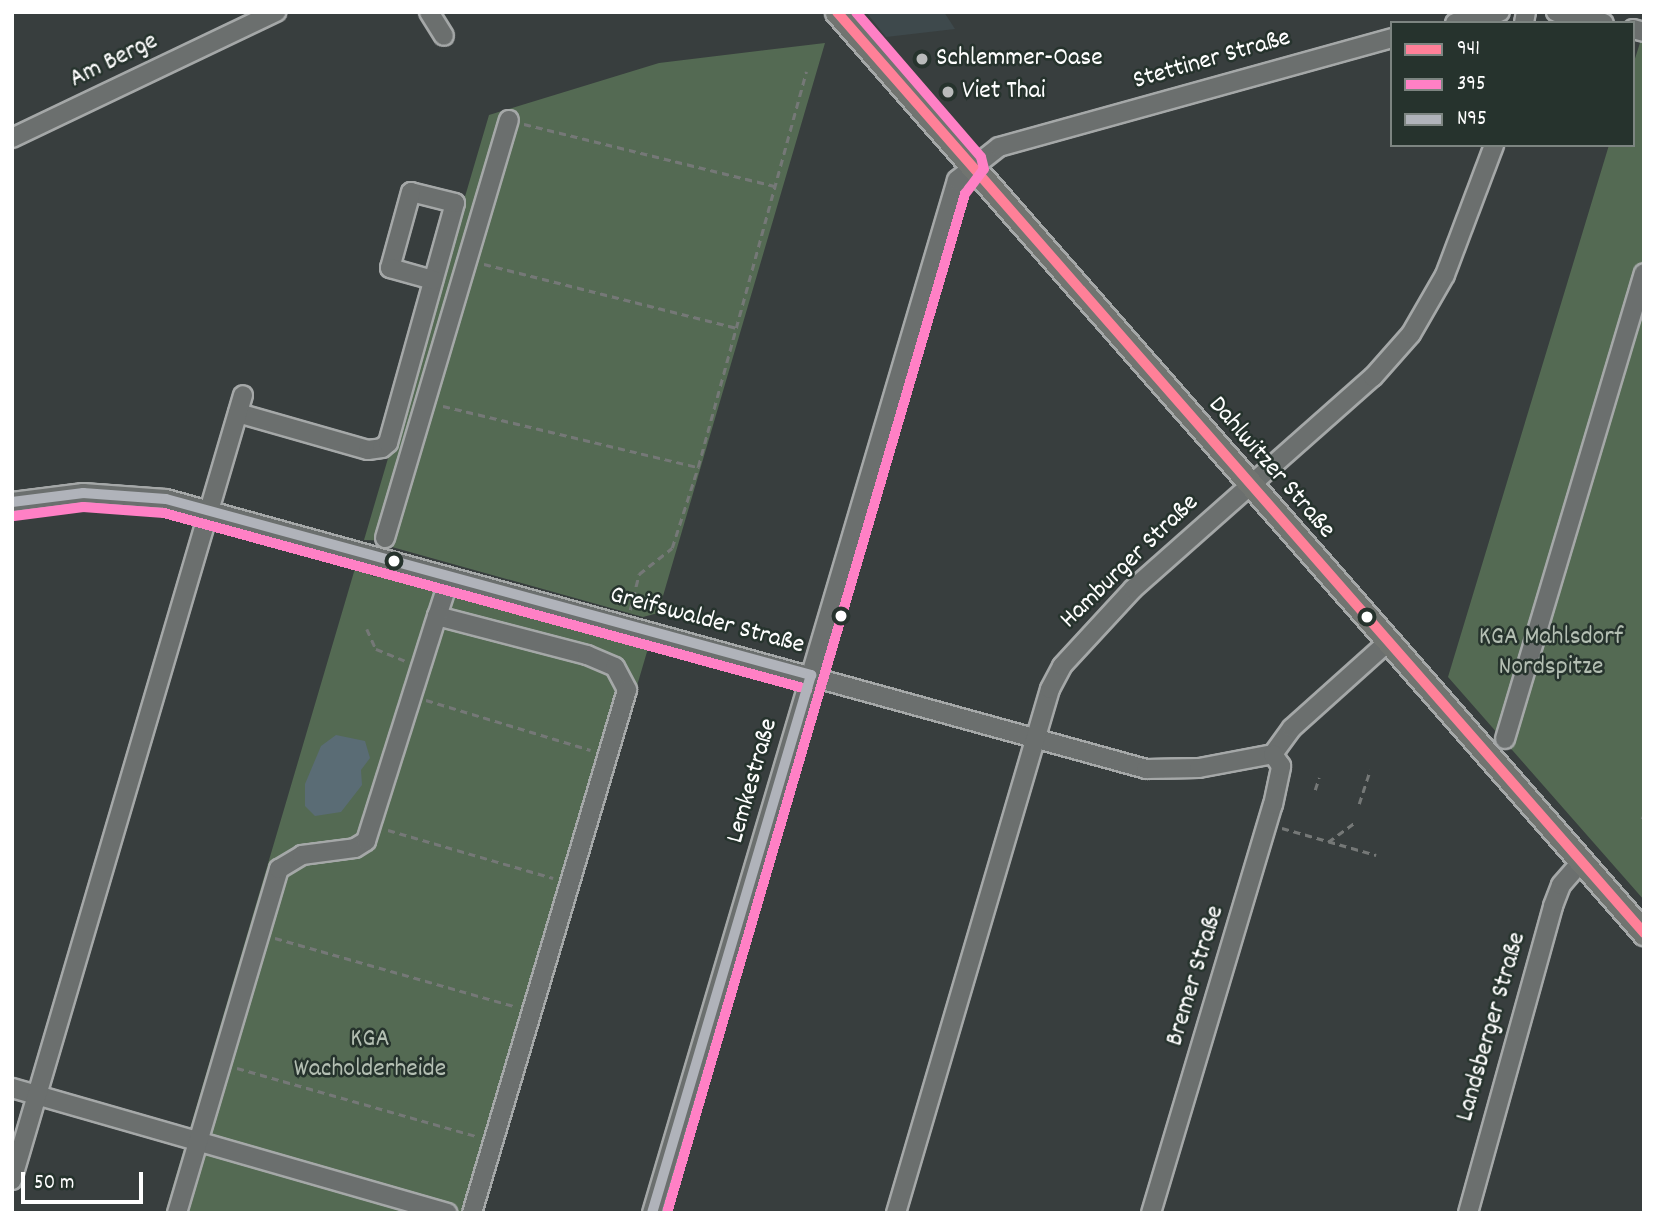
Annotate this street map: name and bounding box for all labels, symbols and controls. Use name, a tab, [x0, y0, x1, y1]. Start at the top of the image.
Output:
legend	[1390, 21, 1635, 147]
street label: Stettiner Straße	[1130, 23, 1294, 97]
street label: Am Berge	[65, 26, 163, 96]
text: 941	[1457, 35, 1480, 65]
place label: Schlemmer-Oase	[936, 43, 1103, 75]
marker: Schlemmer-Oase	[914, 51, 930, 67]
text: 395	[1457, 70, 1486, 100]
place label: Viet Thai	[962, 76, 1046, 108]
marker: Viet Thai	[940, 84, 956, 100]
text: N95	[1457, 105, 1487, 135]
street label: Dahlwitzer Straße	[1201, 390, 1341, 546]
street label: Hamburger Straße	[1054, 488, 1206, 636]
unlabelled marker	[387, 554, 401, 568]
street label: Greifswalder Straße	[606, 580, 808, 662]
unlabelled marker	[834, 609, 848, 623]
unlabelled marker	[1360, 610, 1374, 624]
park label: KGA Mahlsdorf Nordspitze	[1479, 622, 1623, 684]
street label: Lemkestraße	[720, 715, 786, 847]
street label: Bremer Straße	[1160, 902, 1232, 1050]
street label: Landsberger Straße	[1450, 929, 1534, 1125]
park label: KGA Wacholderheide	[294, 1024, 446, 1086]
scale bar	[24, 1158, 147, 1202]
text: 50 m	[34, 1169, 74, 1199]

